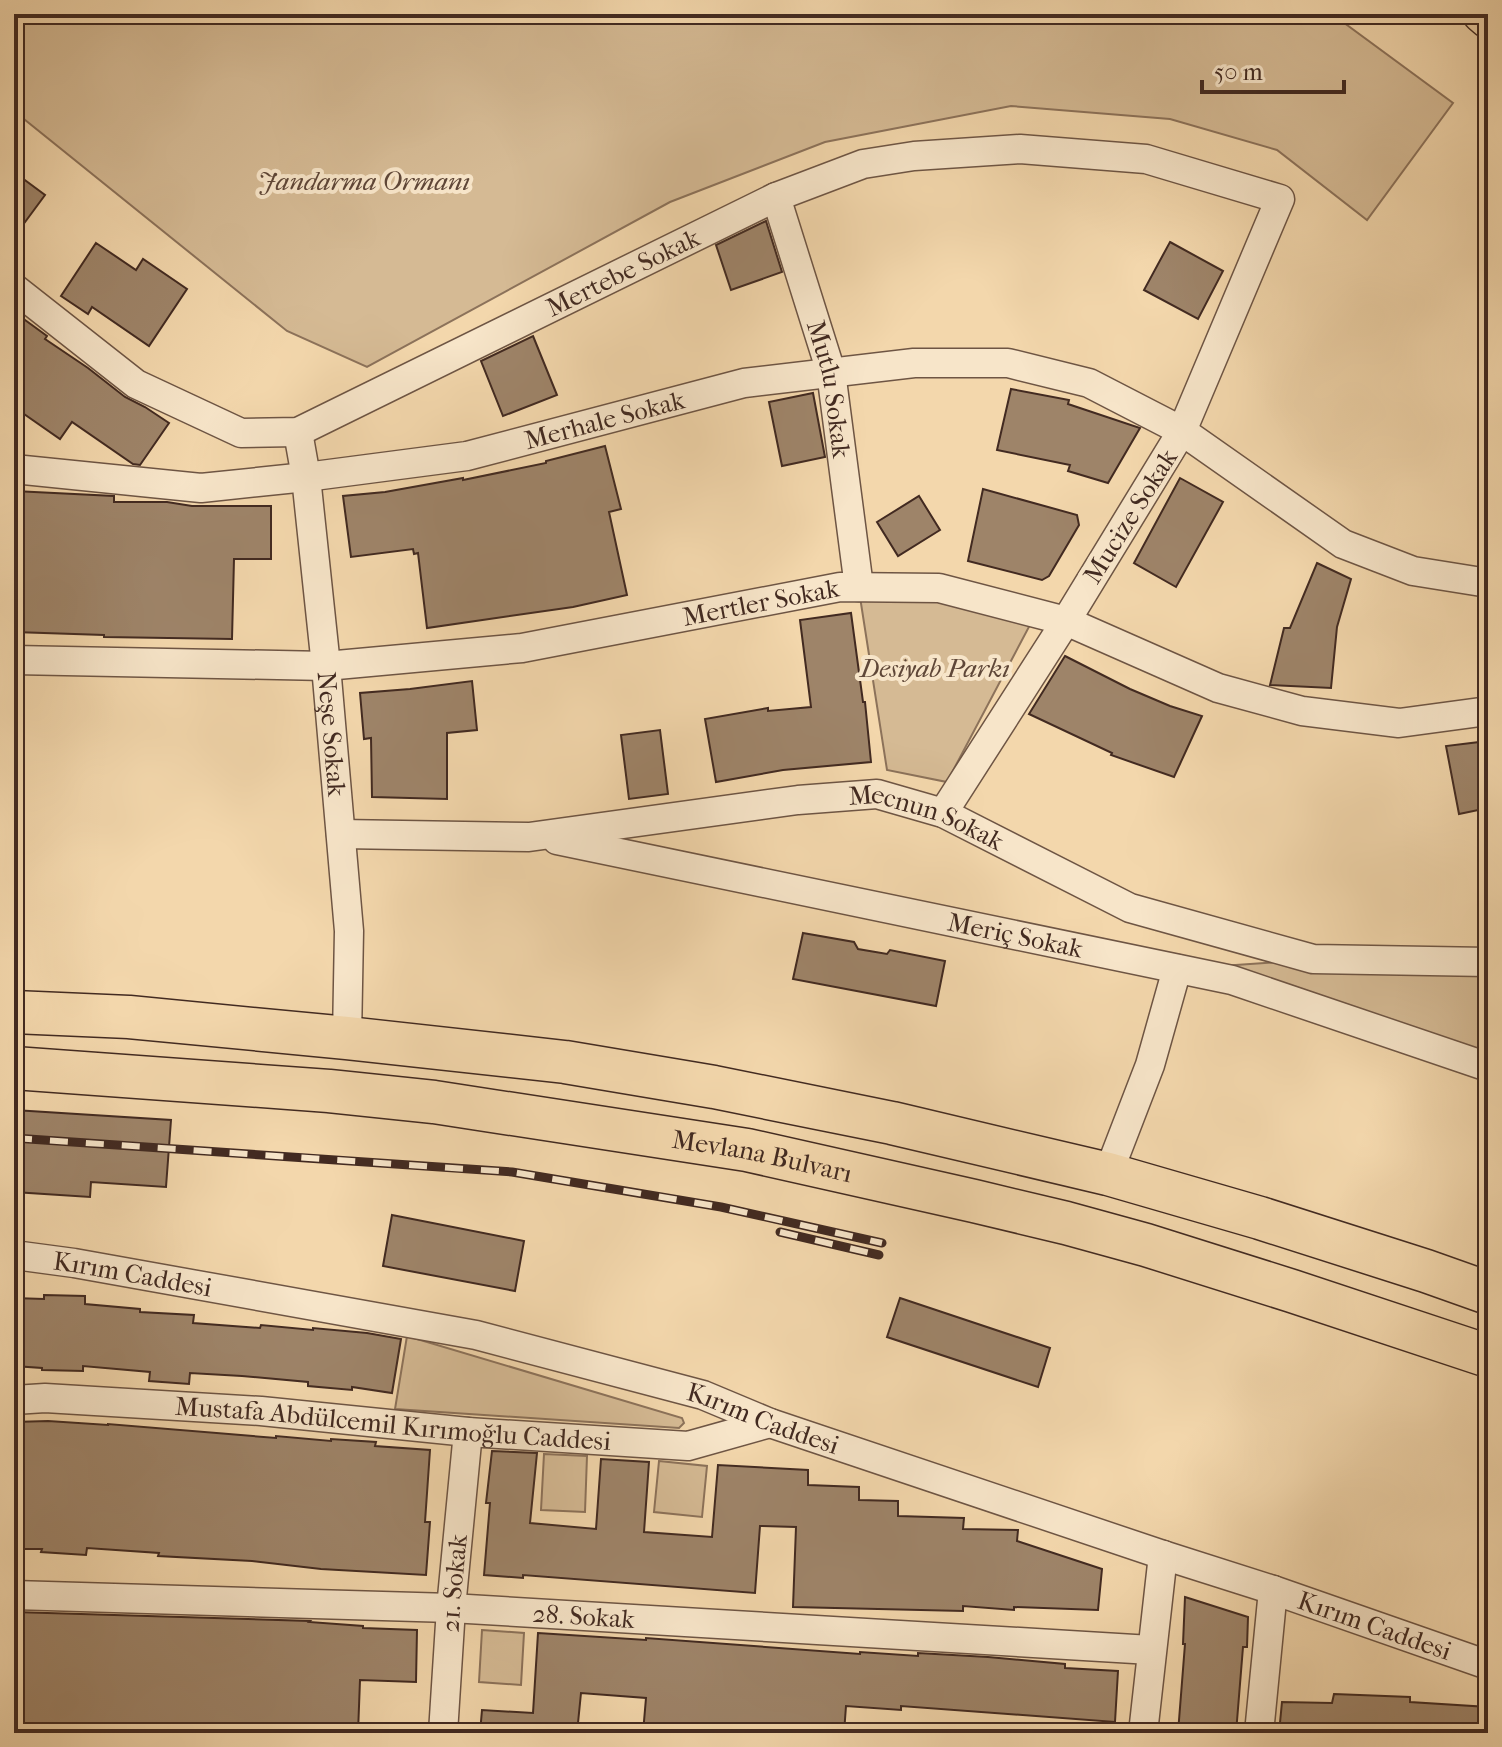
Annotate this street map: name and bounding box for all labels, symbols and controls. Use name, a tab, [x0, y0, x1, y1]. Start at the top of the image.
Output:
scale bar	[1202, 44, 1344, 94]
text: 50 m	[1214, 58, 1263, 86]
park label: Jandarma Ormanı	[258, 166, 470, 197]
street label: Mertebe Sokak	[541, 222, 705, 324]
street label: Mutlu Sokak	[800, 317, 857, 460]
street label: Merhale Sokak	[521, 384, 689, 456]
street label: Mucize Sokak	[1077, 443, 1184, 589]
street label: Mertler Sokak	[680, 572, 842, 633]
park label: Desiyab Parkı	[858, 653, 1010, 684]
street label: Neşe Sokak	[311, 670, 352, 798]
street label: Mecnun Sokak	[848, 778, 1009, 858]
street label: Meriç Sokak	[945, 906, 1086, 965]
street label: Mevlana Bulvarı	[670, 1124, 855, 1189]
street label: Kırım Caddesi	[51, 1245, 215, 1303]
street label: Kırım Caddesi	[683, 1376, 843, 1461]
street label: Mustafa Abdülcemil Kırımoğlu Caddesi	[174, 1391, 612, 1457]
street label: 21. Sokak	[434, 1532, 474, 1633]
street label: Kırım Caddesi	[1294, 1585, 1456, 1667]
street label: 28. Sokak	[532, 1598, 636, 1635]

